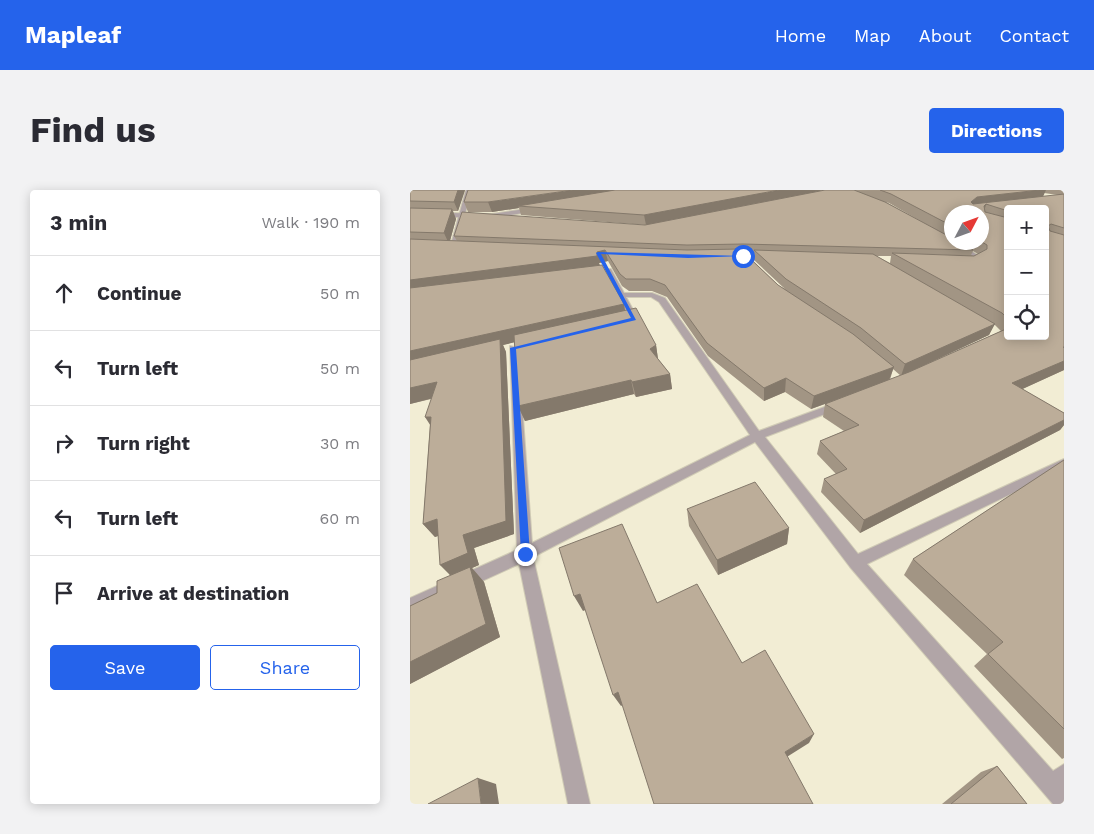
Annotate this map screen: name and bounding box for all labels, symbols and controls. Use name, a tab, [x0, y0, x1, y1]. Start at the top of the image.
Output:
text: Mapleaf	[25, 21, 121, 49]
text: Home	[775, 25, 826, 46]
text: Map	[854, 25, 891, 46]
text: About	[919, 25, 971, 46]
text: Contact	[999, 25, 1069, 46]
button: Directions	[929, 108, 1064, 153]
text: Find us	[30, 109, 156, 151]
north arrow	[944, 205, 989, 250]
map controls	[1004, 205, 1049, 340]
button: +	[1004, 205, 1049, 250]
text: 3 min	[50, 210, 107, 235]
text: Walk · 190 m	[262, 213, 360, 232]
route start	[732, 245, 755, 268]
button: −	[1004, 250, 1049, 295]
icon: ahead	[50, 279, 78, 307]
text: Continue	[97, 282, 181, 305]
text: 50 m	[320, 284, 360, 303]
button: locate	[1004, 295, 1049, 340]
icon: left	[50, 354, 78, 382]
text: Turn left	[97, 357, 178, 380]
text: 50 m	[320, 359, 360, 378]
icon: right	[50, 429, 78, 457]
text: Turn right	[97, 432, 190, 455]
text: 30 m	[320, 434, 360, 453]
icon: left	[50, 504, 78, 532]
text: Turn left	[97, 507, 178, 530]
text: 60 m	[320, 509, 360, 528]
route end	[514, 543, 537, 566]
icon: arrive	[50, 579, 78, 607]
text: Arrive at destination	[97, 582, 289, 605]
button: Save	[50, 645, 200, 690]
button: Share	[210, 645, 360, 690]

